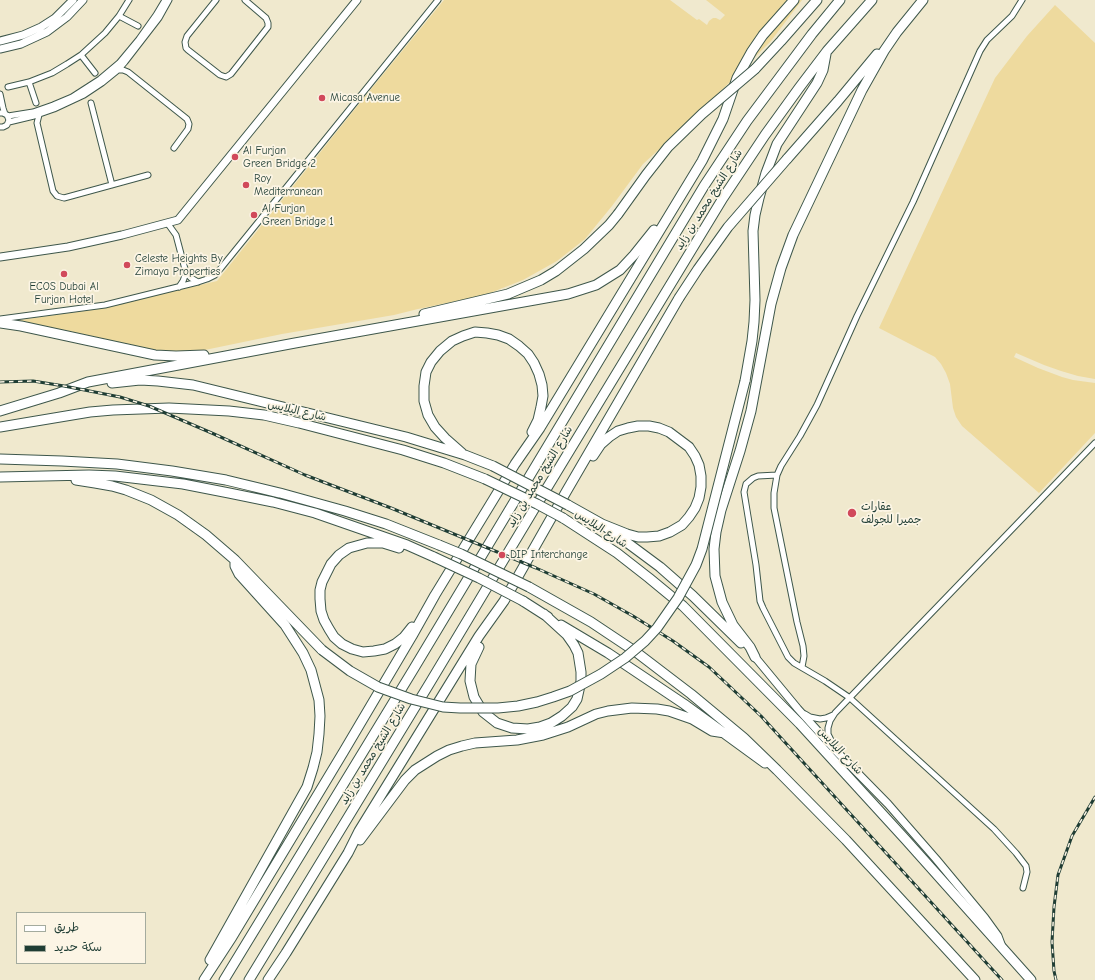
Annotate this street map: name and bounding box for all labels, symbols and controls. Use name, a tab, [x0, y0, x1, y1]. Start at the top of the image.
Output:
place label: Micasa Avenue	[330, 91, 400, 105]
marker: Micasa Avenue	[317, 93, 327, 103]
place label: Al Furjan Green Bridge 2	[243, 144, 316, 170]
street label: شارع الشيخ محمد بن زايد	[673, 147, 745, 253]
marker: Al Furjan Green Bridge 2	[230, 152, 240, 162]
place label: Roy Mediterranean	[254, 172, 323, 198]
marker: Roy Mediterranean	[241, 180, 251, 190]
place label: Al Furjan Green Bridge 1	[262, 202, 334, 228]
marker: Al Furjan Green Bridge 1	[249, 210, 259, 220]
place label: Celeste Heights By Zimaya Properties	[135, 252, 223, 278]
marker: Celeste Heights By Zimaya Properties	[122, 260, 132, 270]
marker: ECOS Dubai Al Furjan Hotel	[59, 269, 69, 279]
place label: ECOS Dubai Al Furjan Hotel	[29, 280, 99, 306]
street label: شارع اليلايس	[267, 398, 327, 424]
street label: شارع الشيخ محمد بن زايد	[504, 424, 576, 530]
place label: عقارات جميرا للجولف	[861, 500, 922, 526]
street label: شارع اليلايس	[572, 507, 630, 551]
marker: عقارات جميرا للجولف	[846, 507, 858, 519]
place label: DIP Interchange	[510, 548, 588, 562]
marker: DIP Interchange	[497, 550, 507, 560]
street label: شارع الشيخ محمد بن زايد	[337, 701, 409, 807]
street label: شارع اليلايس	[815, 725, 865, 777]
legend	[16, 912, 146, 964]
text: طريق	[54, 920, 79, 934]
text: سكة حديد	[54, 940, 102, 954]

